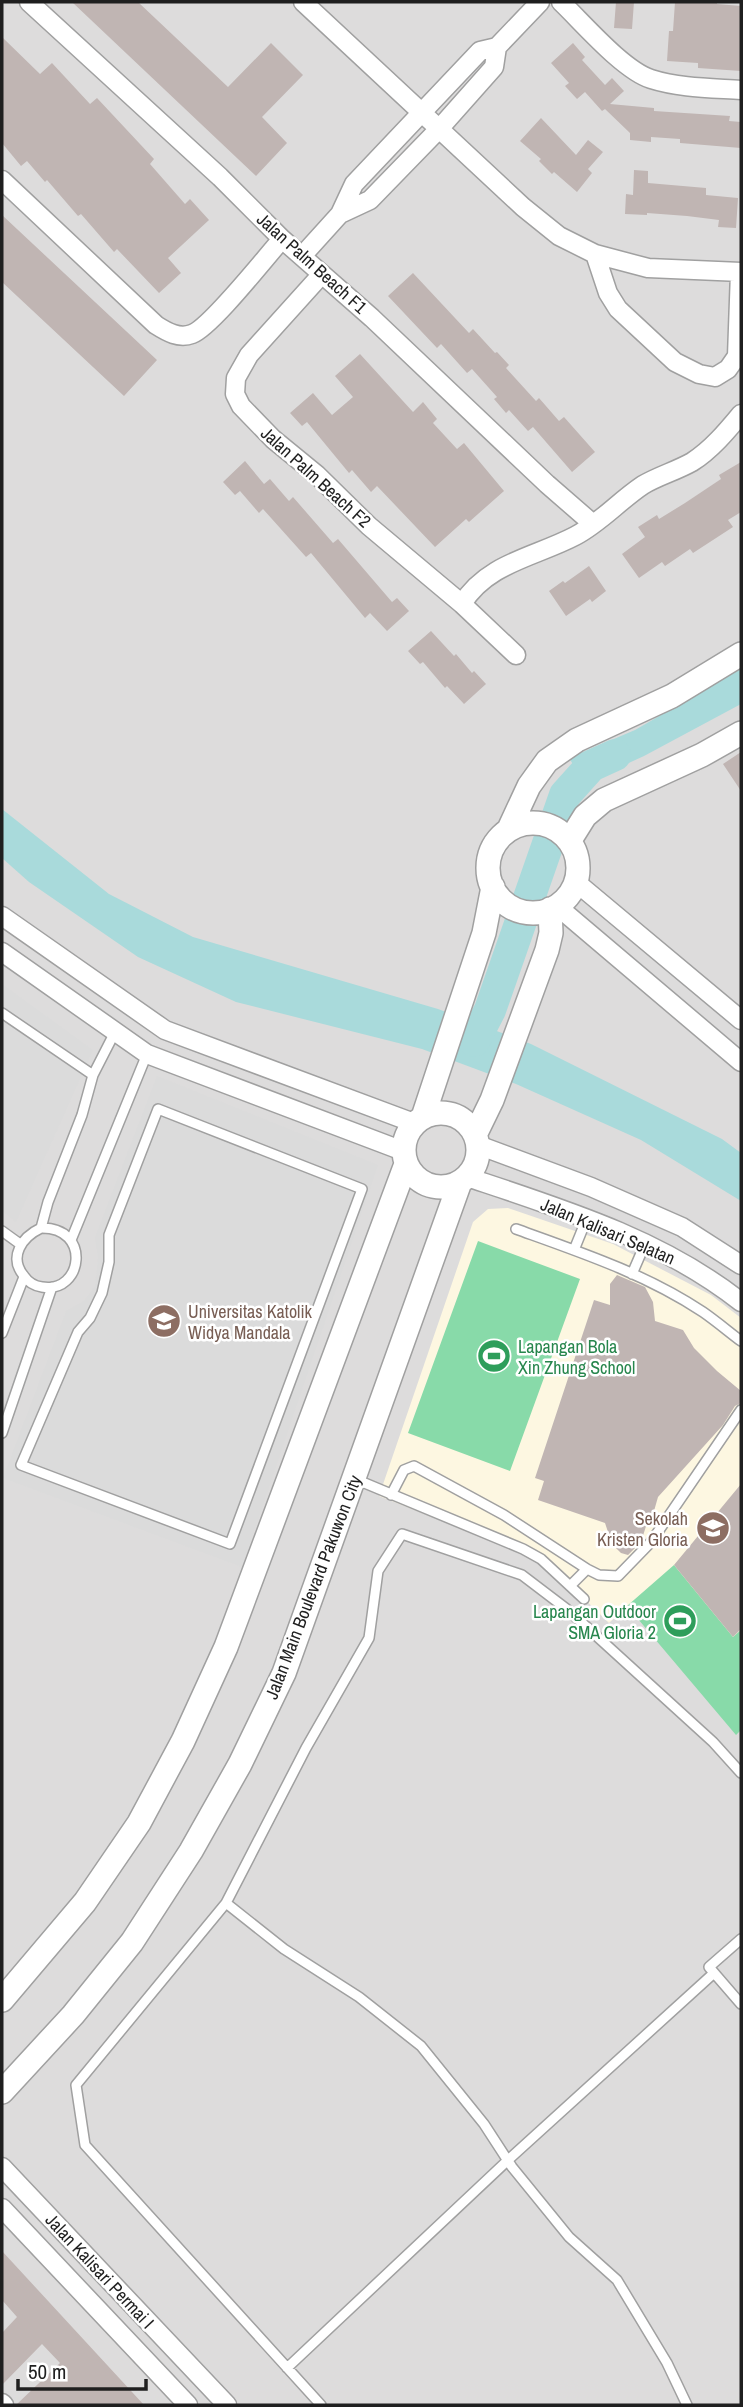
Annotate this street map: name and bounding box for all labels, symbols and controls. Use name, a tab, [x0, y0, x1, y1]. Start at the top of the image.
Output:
street label: Jalan Palm Beach F1	[252, 207, 373, 320]
street label: Jalan Palm Beach F2	[256, 421, 376, 533]
street label: Jalan Kalisari Selatan	[537, 1191, 679, 1271]
place label: Universitas Katolik Widya Mandala	[188, 1299, 312, 1345]
school or university icon: Universitas Katolik Widya Mandala	[145, 1302, 183, 1340]
place label: Lapangan Bola Xin Zhung School	[518, 1334, 635, 1380]
sports icon: Lapangan Bola Xin Zhung School	[475, 1337, 513, 1375]
street label: Jalan Main Boulevard Pakuwon City	[259, 1471, 368, 1703]
place label: Sekolah Kristen Gloria	[597, 1506, 688, 1552]
school or university icon: Sekolah Kristen Gloria	[694, 1509, 732, 1547]
place label: Lapangan Outdoor SMA Gloria 2	[533, 1599, 656, 1645]
sports icon: Lapangan Outdoor SMA Gloria 2	[661, 1602, 699, 1640]
street label: Jalan Kalisari Permai I	[40, 2208, 160, 2334]
scale bar	[18, 2348, 145, 2392]
text: 50 m	[28, 2357, 66, 2386]

